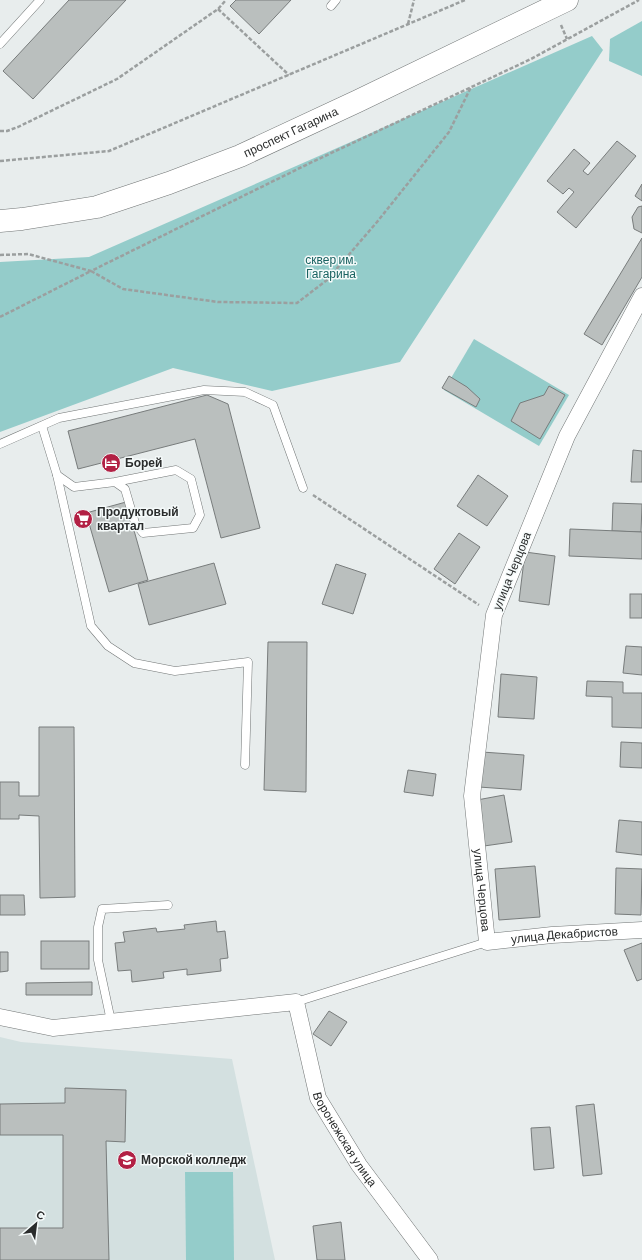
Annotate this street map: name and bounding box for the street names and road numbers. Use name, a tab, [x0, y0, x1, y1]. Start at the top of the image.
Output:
street label: проспект Гагарина	[241, 103, 340, 159]
street label: улица Черцова	[489, 529, 534, 612]
street label: улица Черцова	[470, 848, 494, 932]
street label: улица Декабристов	[510, 923, 618, 946]
street label: Воронежская улица	[311, 1091, 381, 1189]

